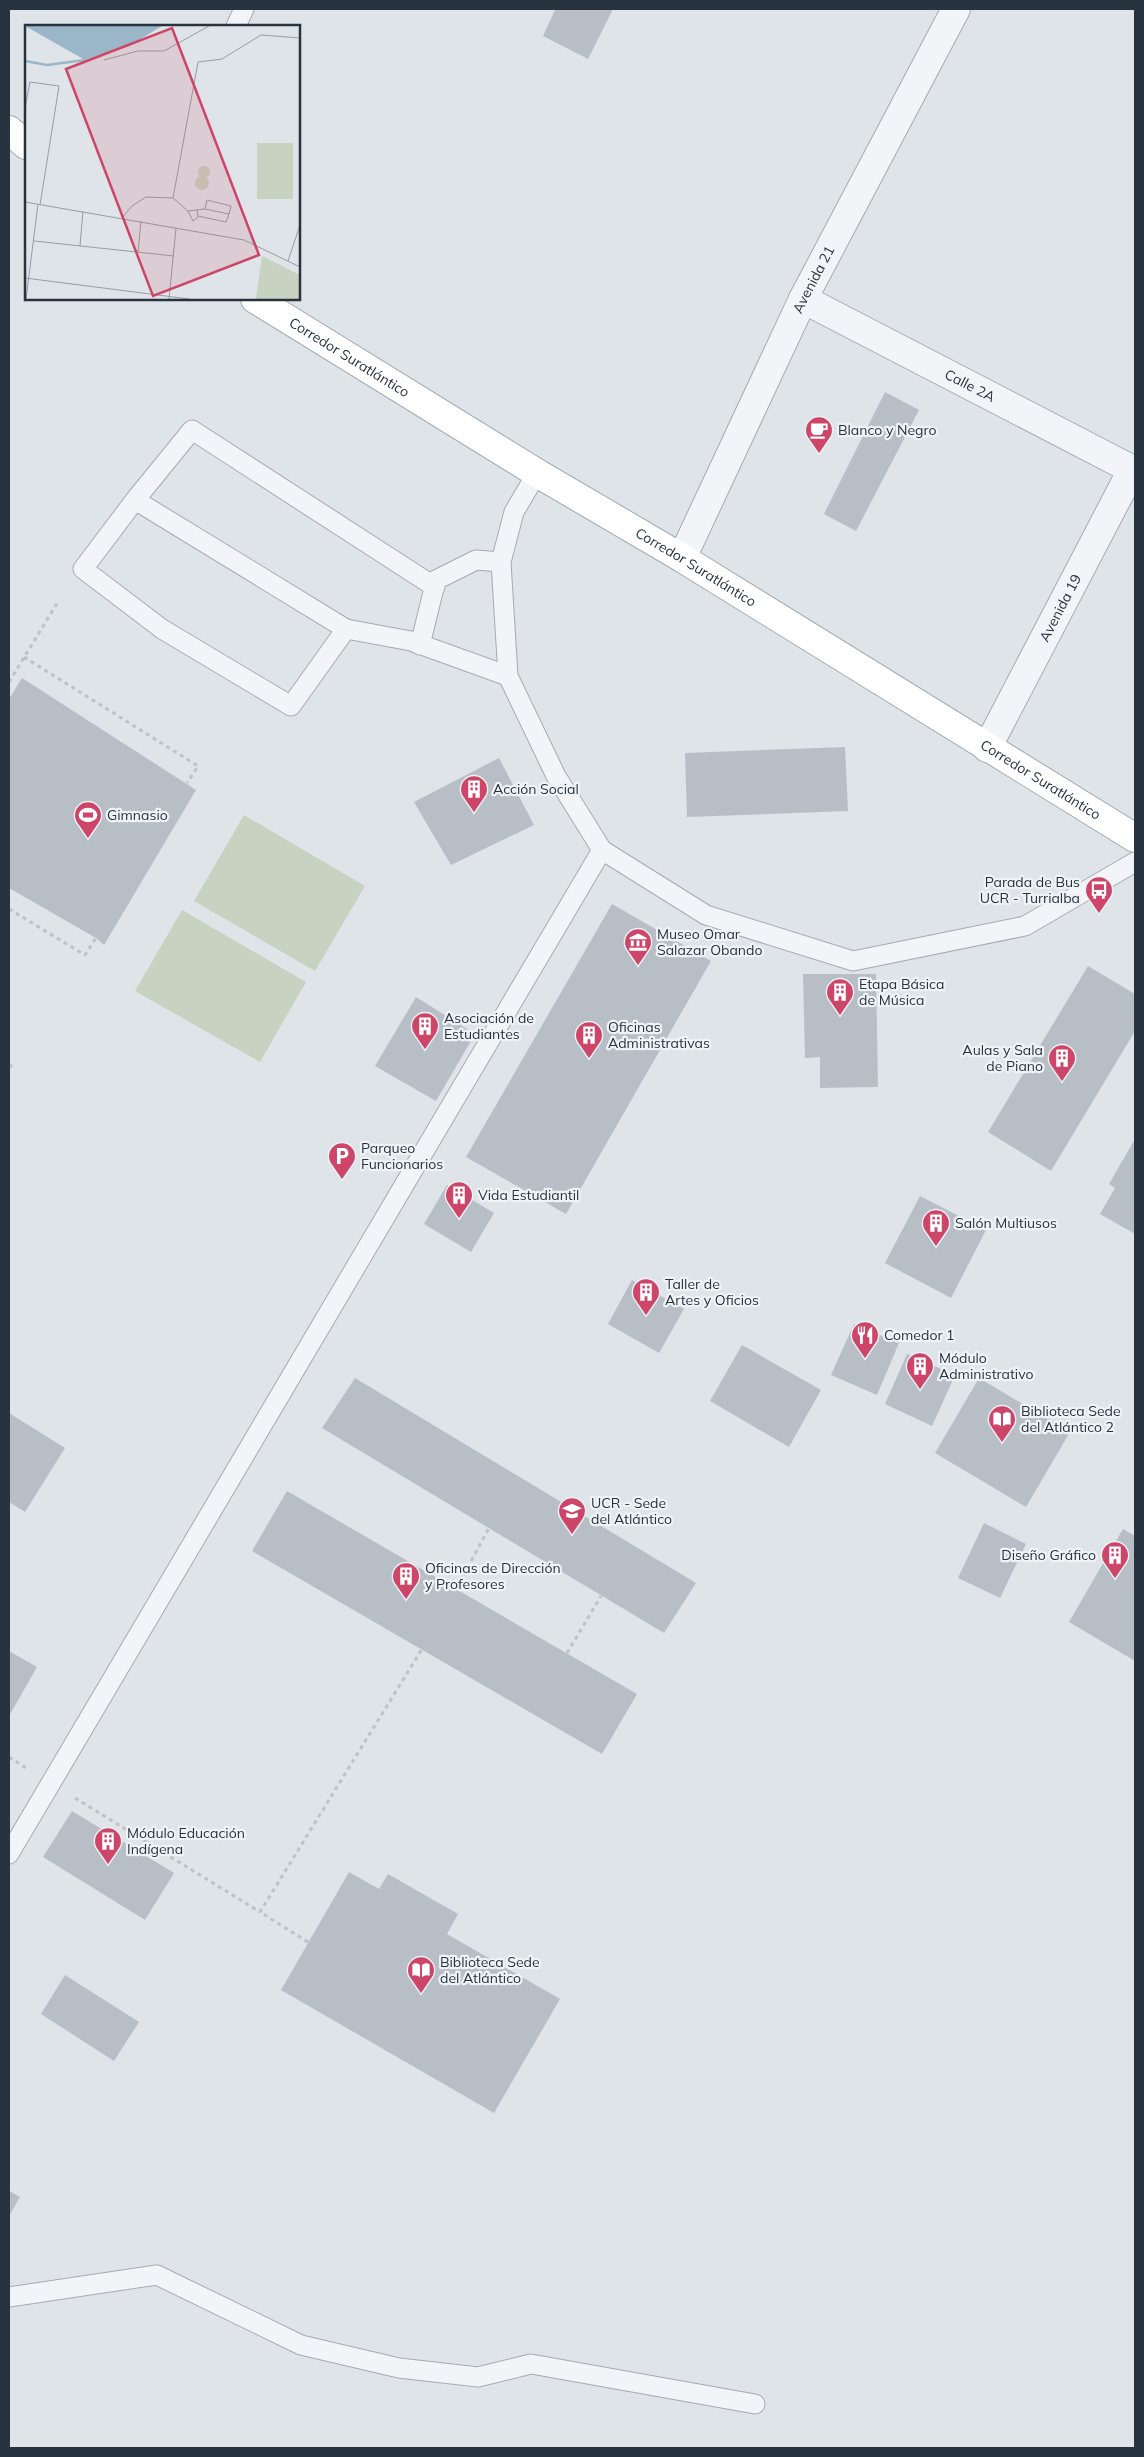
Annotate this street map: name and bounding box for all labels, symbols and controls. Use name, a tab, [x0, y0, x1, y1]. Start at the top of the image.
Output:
inset map	[25, 25, 300, 300]
street label: Avenida 21	[789, 243, 838, 316]
street label: Corredor Suratlántico	[286, 313, 413, 401]
street label: Calle 2A	[942, 365, 999, 406]
cafe icon: Blanco y Negro	[804, 415, 834, 454]
place label: Blanco y Negro	[838, 421, 936, 439]
street label: Corredor Suratlántico	[632, 524, 760, 611]
street label: Avenida 19	[1035, 571, 1085, 645]
street label: Corredor Suratlántico	[977, 736, 1104, 824]
building icon: Acción Social	[459, 774, 489, 813]
place label: Acción Social	[493, 780, 579, 798]
sports icon: Gimnasio	[73, 800, 103, 839]
place label: Gimnasio	[107, 806, 168, 824]
place label: Parada de Bus UCR - Turrialba	[980, 873, 1080, 907]
bus stop icon: Parada de Bus UCR - Turrialba	[1084, 875, 1114, 914]
place label: Museo Omar Salazar Obando	[657, 925, 762, 959]
museum icon: Museo Omar Salazar Obando	[623, 927, 653, 966]
place label: Etapa Básica de Música	[859, 975, 944, 1009]
building icon: Etapa Básica de Música	[825, 977, 855, 1016]
place label: Asociación de Estudiantes	[444, 1009, 534, 1043]
building icon: Asociación de Estudiantes	[410, 1011, 440, 1050]
place label: Oficinas Administrativas	[608, 1018, 710, 1052]
building icon: Oficinas Administrativas	[574, 1020, 604, 1059]
place label: Aulas y Sala de Piano	[962, 1041, 1043, 1075]
building icon: Aulas y Sala de Piano	[1047, 1043, 1077, 1082]
place label: Parqueo Funcionarios	[361, 1139, 443, 1173]
parking icon: Parqueo Funcionarios	[327, 1141, 357, 1180]
building icon: Vida Estudiantil	[444, 1180, 474, 1219]
place label: Vida Estudiantil	[478, 1186, 579, 1204]
building icon: Salón Multiusos	[921, 1208, 951, 1247]
place label: Salón Multiusos	[955, 1214, 1057, 1232]
place label: Taller de Artes y Oficios	[665, 1275, 759, 1309]
building icon: Taller de Artes y Oficios	[631, 1277, 661, 1316]
restaurant icon: Comedor 1	[850, 1320, 880, 1359]
place label: Comedor 1	[884, 1326, 955, 1344]
place label: Módulo Administrativo	[939, 1349, 1034, 1383]
building icon: Módulo Administrativo	[905, 1351, 935, 1390]
place label: Biblioteca Sede del Atlántico 2	[1021, 1402, 1121, 1436]
library icon: Biblioteca Sede del Atlántico 2	[987, 1404, 1017, 1443]
place label: UCR - Sede del Atlántico	[591, 1494, 672, 1528]
school or university icon: UCR - Sede del Atlántico	[557, 1496, 587, 1535]
building icon: Diseño Gráfico	[1100, 1540, 1130, 1579]
place label: Diseño Gráfico	[1001, 1546, 1096, 1564]
place label: Oficinas de Dirección y Profesores	[425, 1559, 561, 1593]
building icon: Oficinas de Dirección y Profesores	[391, 1561, 421, 1600]
place label: Módulo Educación Indígena	[127, 1824, 245, 1858]
building icon: Módulo Educación Indígena	[93, 1826, 123, 1865]
place label: Biblioteca Sede del Atlántico	[440, 1953, 540, 1987]
library icon: Biblioteca Sede del Atlántico	[406, 1955, 436, 1994]

